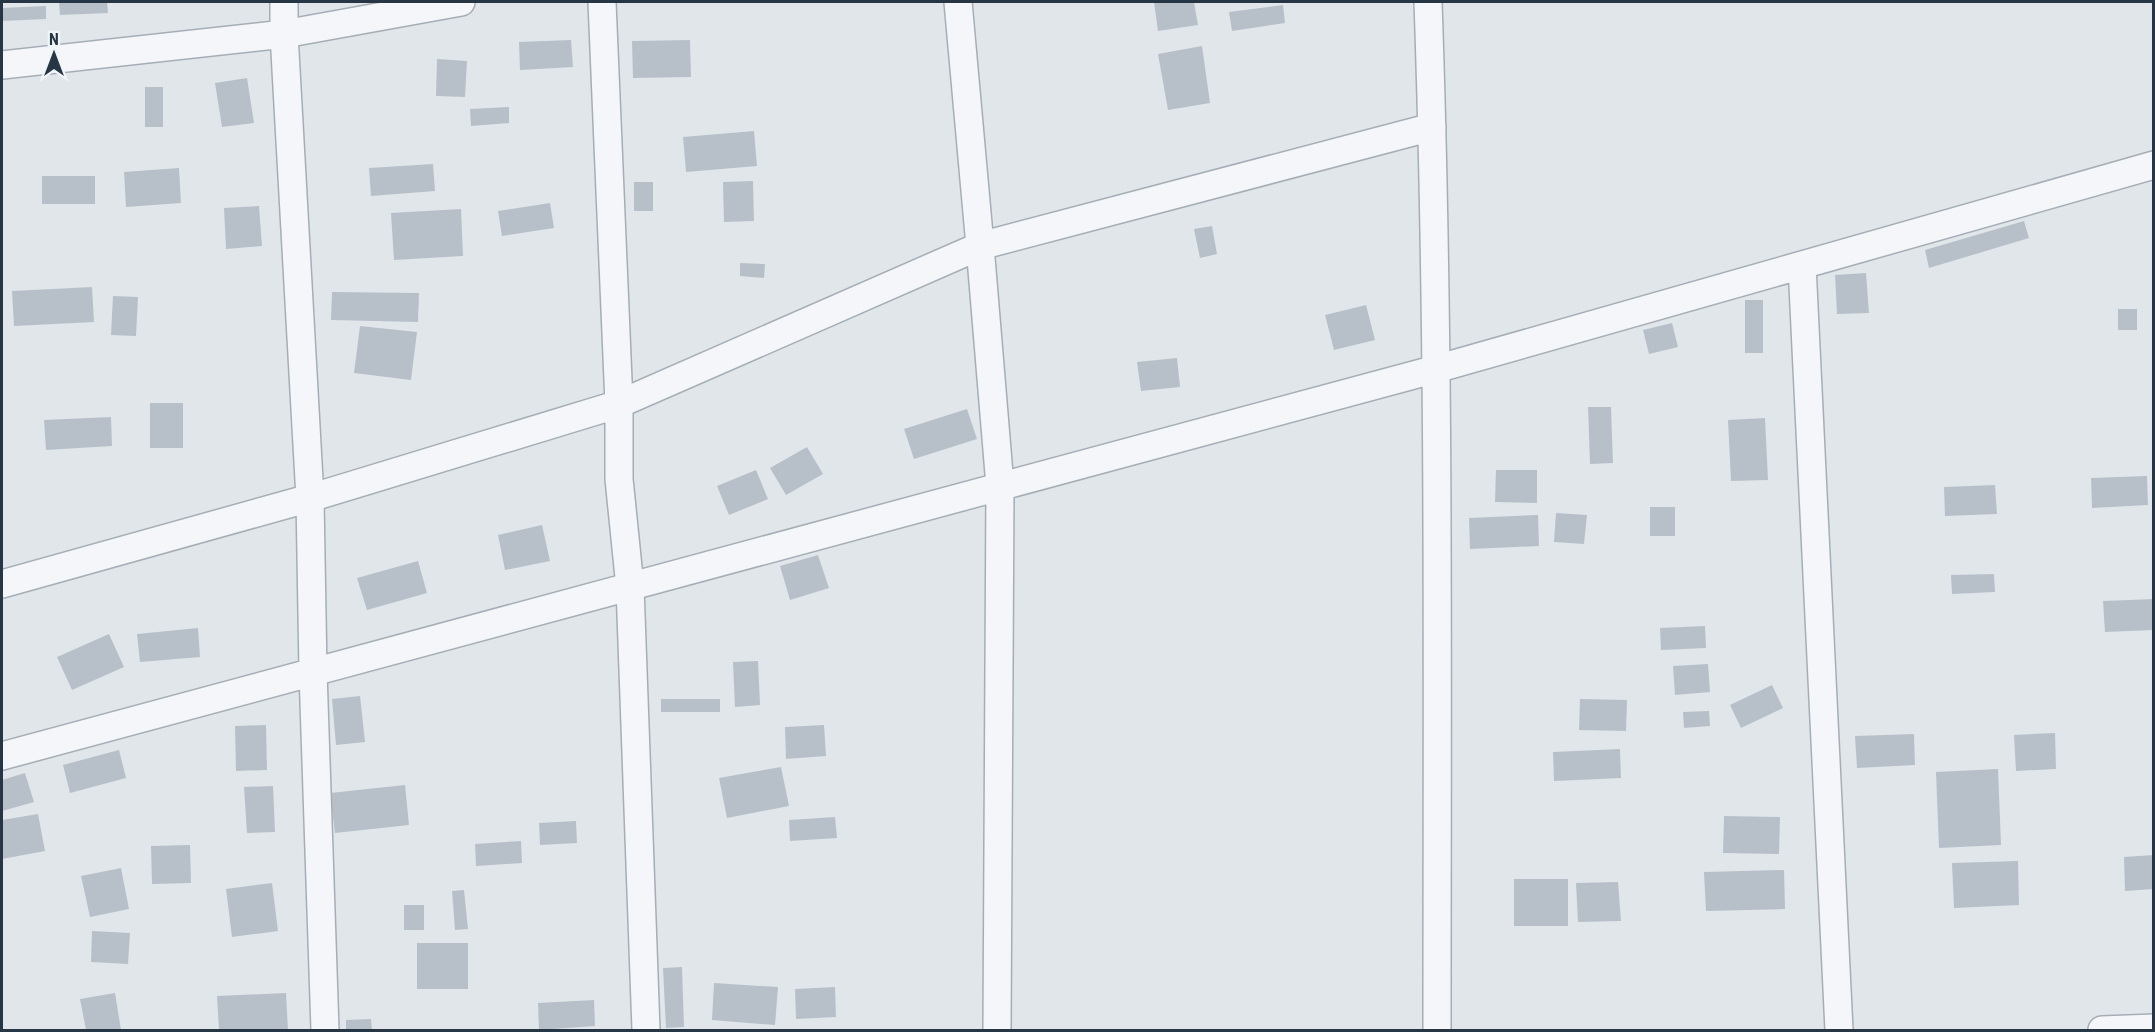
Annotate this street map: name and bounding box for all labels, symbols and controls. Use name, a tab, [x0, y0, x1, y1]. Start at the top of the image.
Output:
north arrow	[24, 24, 84, 84]
text: N	[49, 30, 59, 49]

